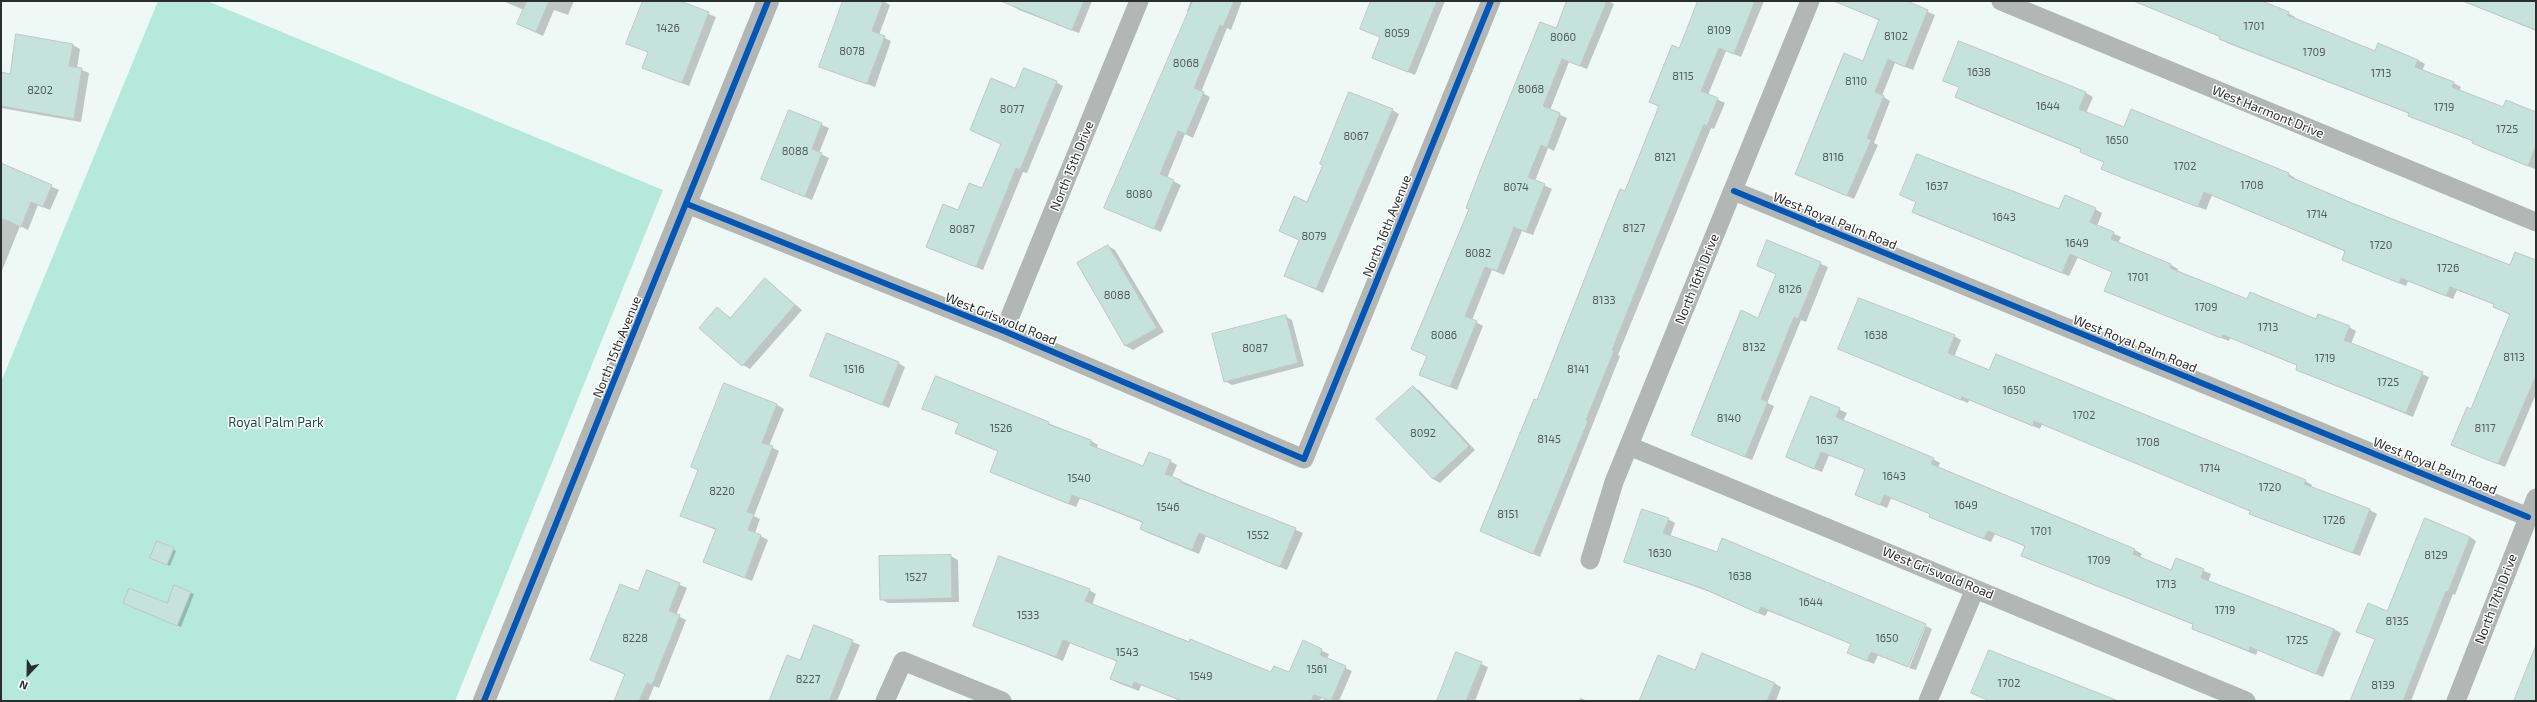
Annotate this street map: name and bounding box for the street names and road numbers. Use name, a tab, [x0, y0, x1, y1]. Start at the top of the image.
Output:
street label: West Harmont Drive	[2210, 82, 2326, 142]
street label: North 15th Drive	[1047, 119, 1097, 213]
street label: North 16th Avenue	[1359, 173, 1415, 279]
street label: West Royal Palm Road	[1771, 189, 1899, 253]
street label: North 16th Drive	[1672, 232, 1722, 326]
street label: West Griswold Road	[943, 289, 1059, 349]
street label: North 15th Avenue	[589, 294, 645, 400]
street label: West Royal Palm Road	[2071, 312, 2199, 376]
street label: West Royal Palm Road	[2371, 434, 2499, 498]
street label: West Griswold Road	[1880, 543, 1996, 603]
street label: North 17th Drive	[2472, 552, 2520, 646]

